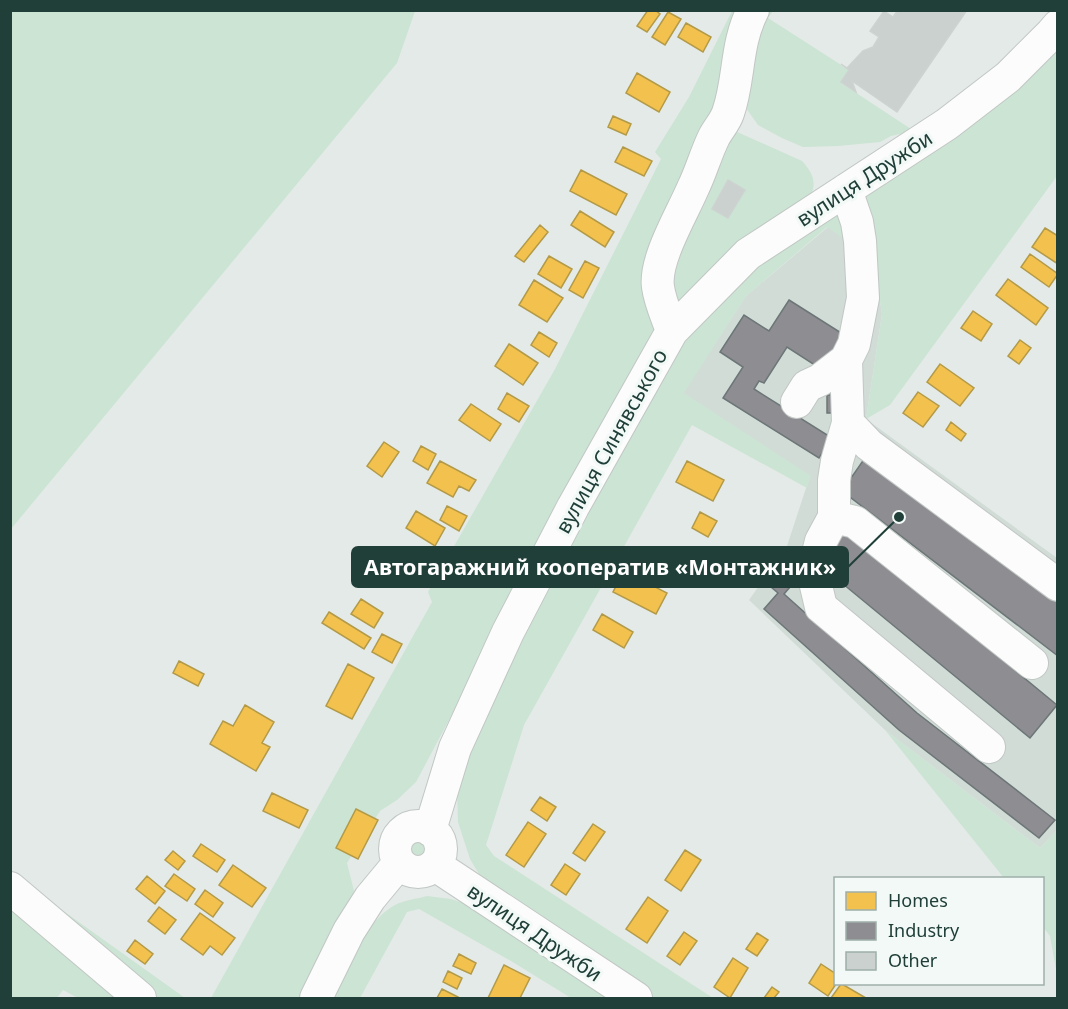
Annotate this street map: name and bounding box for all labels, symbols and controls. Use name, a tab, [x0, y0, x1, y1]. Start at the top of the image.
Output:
street label: вулиця Дружби	[791, 124, 937, 232]
street label: вулиця Синявського	[549, 344, 673, 538]
callout: Автогаражний кооператив «Монтажник»	[352, 547, 848, 587]
text: Автогаражний кооператив «Монтажник»	[364, 551, 836, 581]
street label: вулиця Дружби	[462, 877, 608, 987]
legend	[834, 877, 1044, 985]
text: Homes	[888, 888, 948, 912]
text: Industry	[888, 918, 960, 942]
text: Other	[888, 948, 938, 972]

